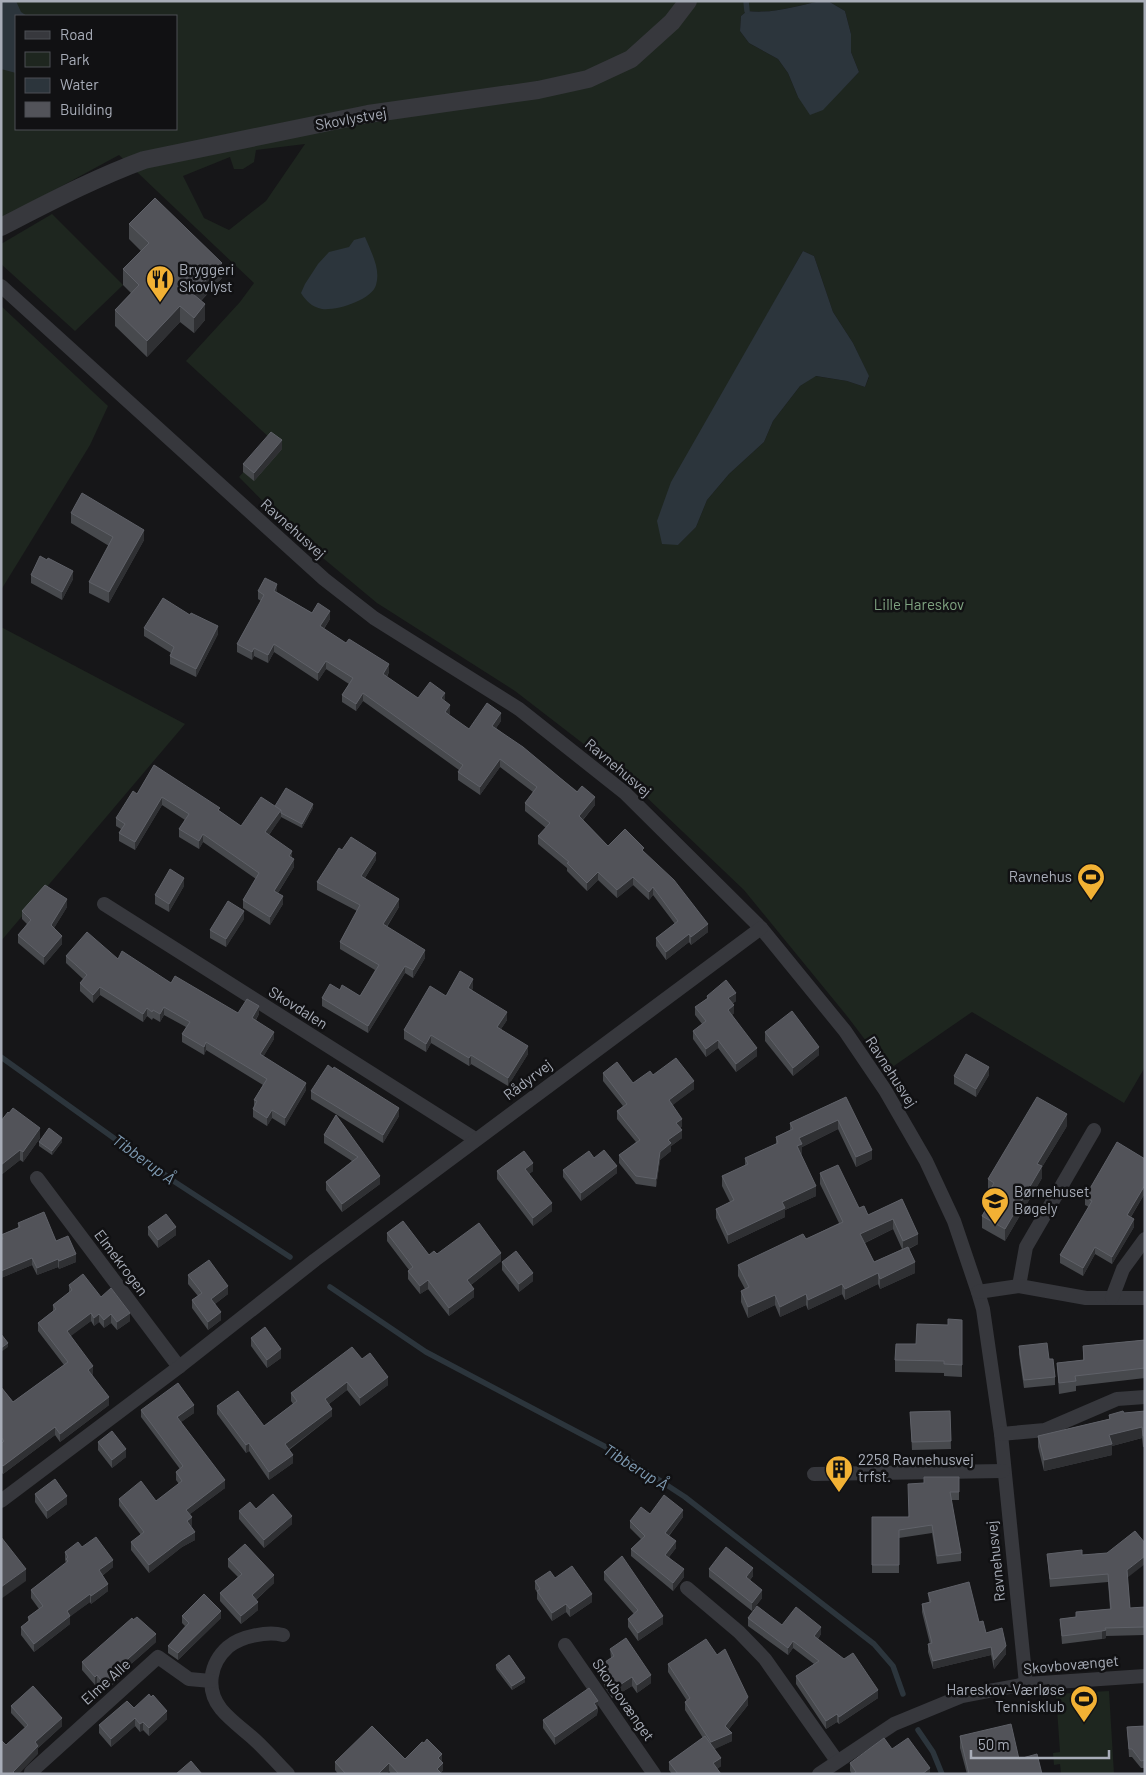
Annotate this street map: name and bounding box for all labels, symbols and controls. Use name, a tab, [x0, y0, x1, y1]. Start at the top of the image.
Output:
legend	[15, 15, 178, 130]
text: Road	[60, 25, 93, 43]
text: Park	[60, 50, 90, 68]
text: Water	[60, 75, 99, 93]
text: Building	[60, 100, 113, 118]
street label: Skovlystvej	[314, 103, 388, 133]
place label: Bryggeri Skovlyst	[179, 260, 234, 295]
restaurant icon: Bryggeri Skovlyst	[145, 264, 175, 303]
street label: Ravnehusvej	[257, 494, 330, 562]
park label: Lille Hareskov	[874, 595, 964, 613]
street label: Ravnehusvej	[582, 734, 656, 800]
sports icon: Ravnehus	[1076, 862, 1106, 901]
place label: Ravnehus	[1009, 867, 1072, 885]
street label: Skovdalen	[266, 982, 331, 1032]
street label: Ravnehusvej	[862, 1032, 922, 1110]
street label: Rådyrvej	[500, 1055, 555, 1103]
water label: Tibberup Å	[109, 1130, 179, 1188]
place label: Børnehuset Bøgely	[1014, 1182, 1089, 1217]
school or university icon: Børnehuset Bøgely	[980, 1186, 1010, 1225]
street label: Elmekrogen	[91, 1226, 152, 1299]
water label: Tibberup Å	[600, 1439, 672, 1494]
place label: 2258 Ravnehusvej trfst.	[858, 1450, 974, 1485]
building icon: 2258 Ravnehusvej trfst.	[824, 1454, 854, 1493]
street label: Ravnehusvej	[982, 1520, 1008, 1602]
street label: Skovbovænget	[1022, 1651, 1119, 1677]
street label: Elme Alle	[77, 1655, 134, 1708]
street label: Skovbovænget	[589, 1655, 659, 1744]
place label: Hareskov-Værløse Tennisklub	[947, 1680, 1065, 1715]
sports icon: Hareskov-Værløse Tennisklub	[1069, 1684, 1099, 1723]
scale bar	[971, 1728, 1108, 1760]
text: 50 m	[978, 1735, 1010, 1753]

